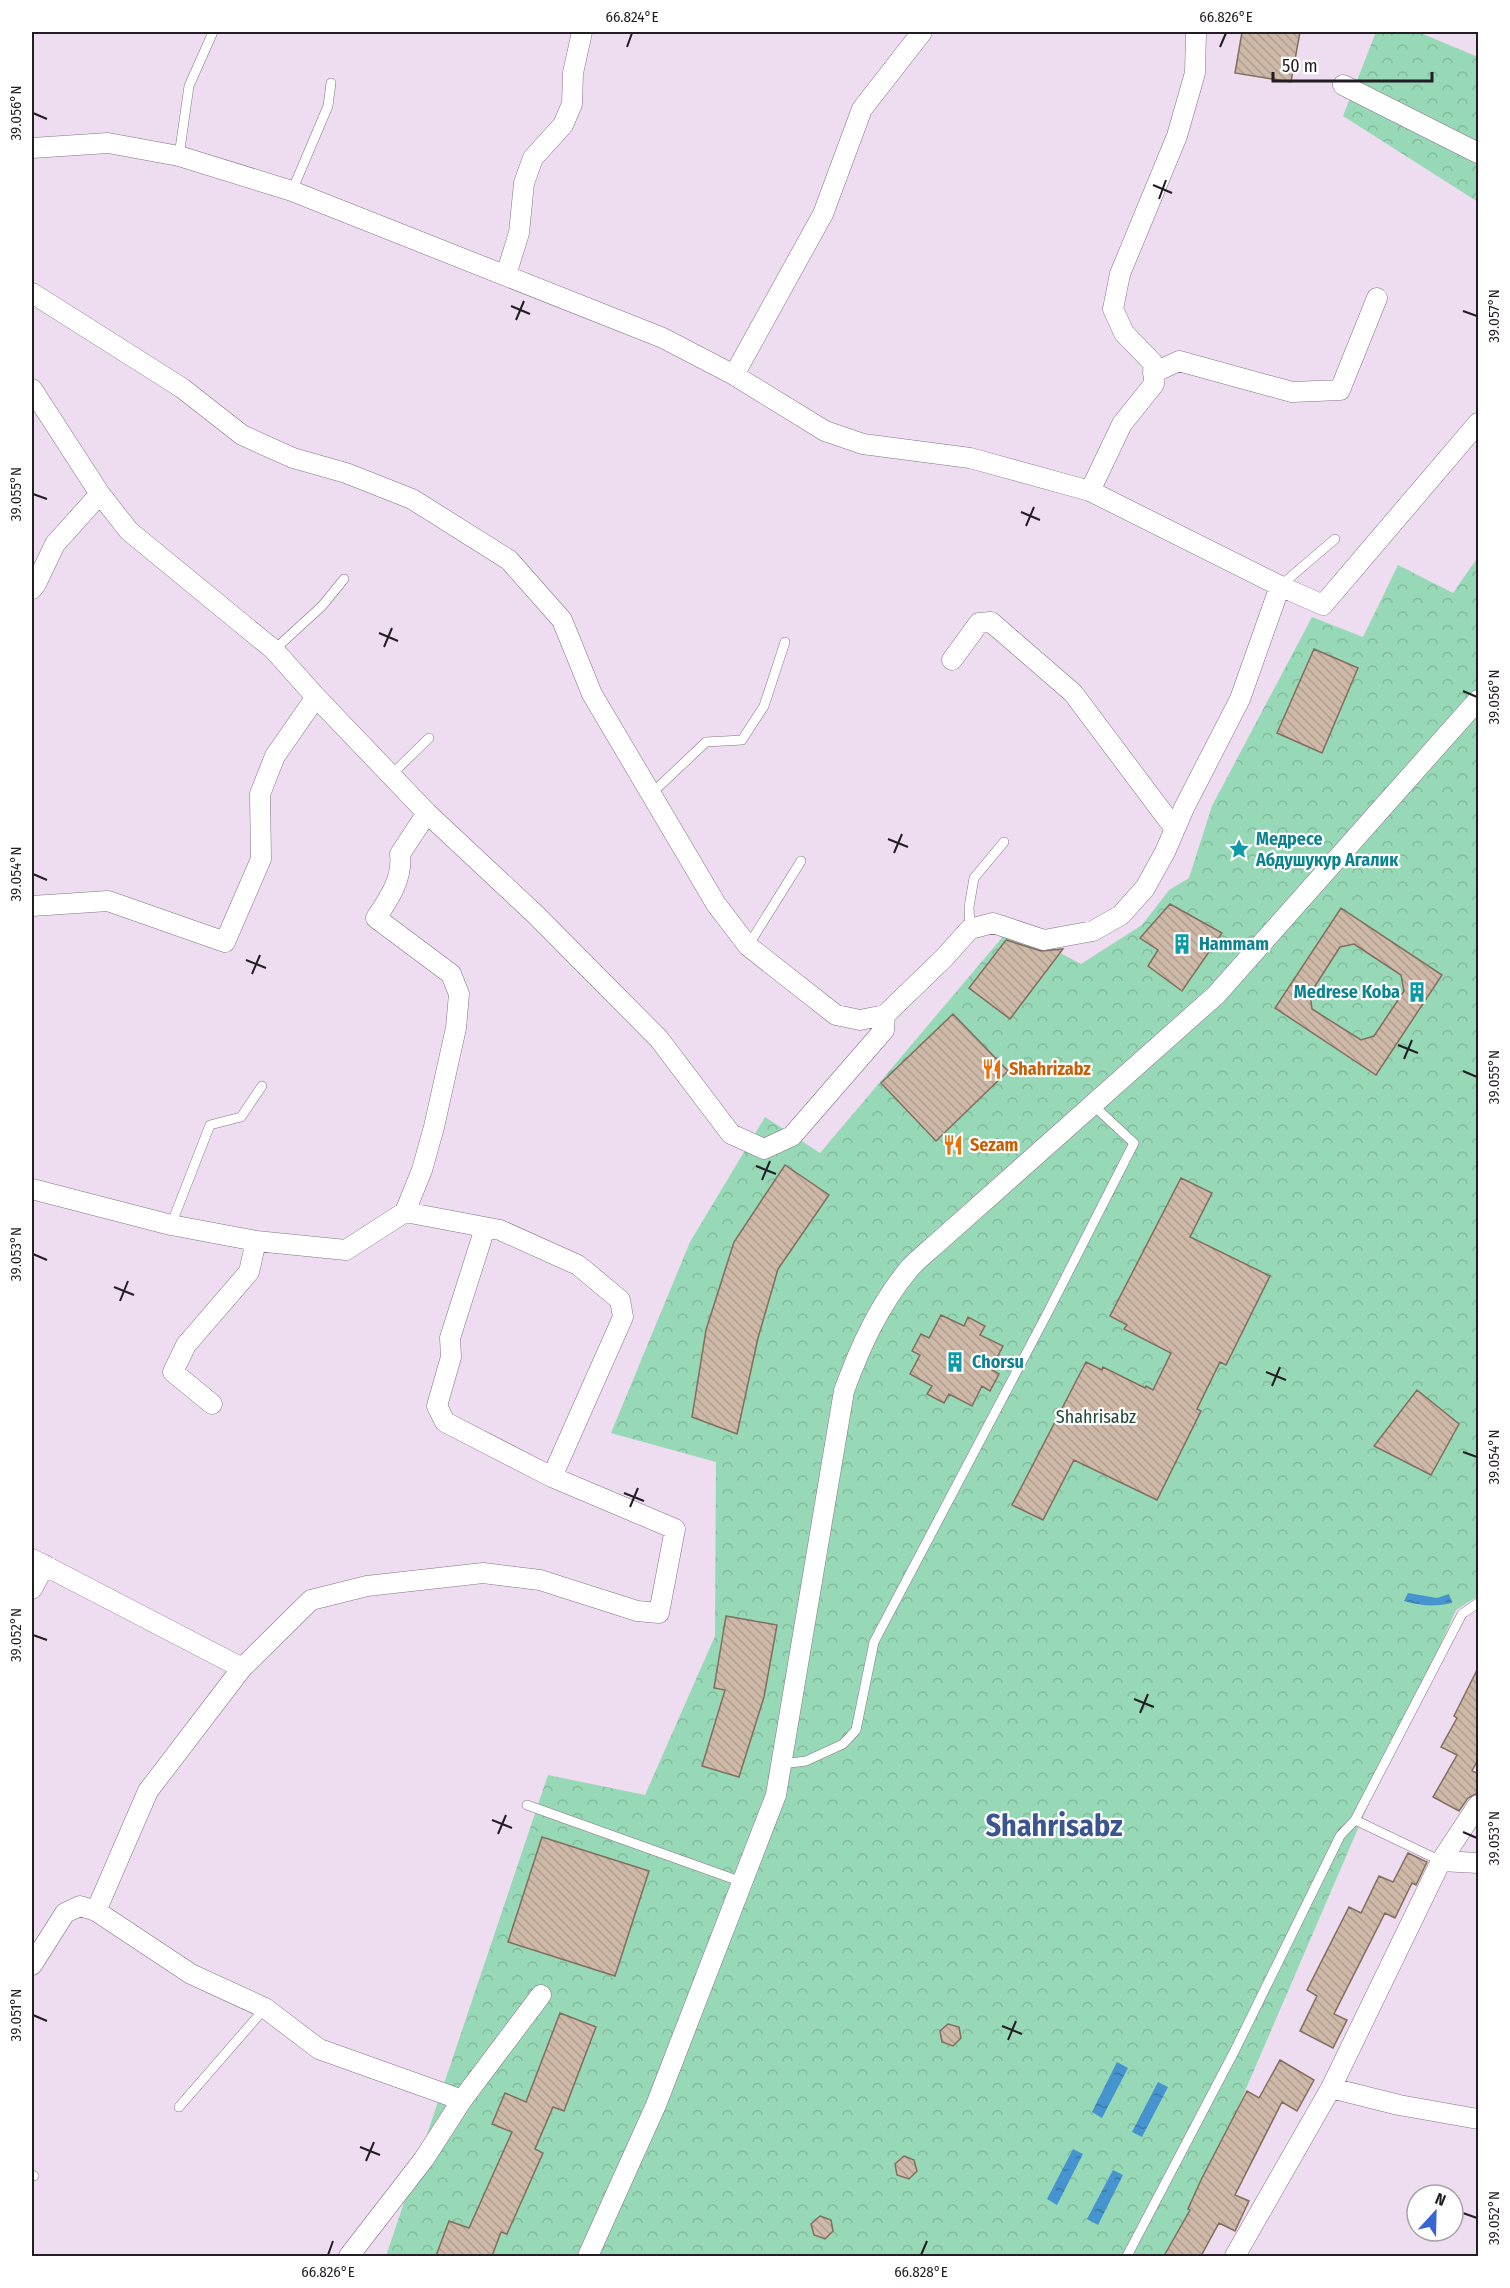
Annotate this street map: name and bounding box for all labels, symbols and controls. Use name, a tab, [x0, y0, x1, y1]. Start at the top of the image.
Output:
text: 66.824°E	[605, 8, 659, 26]
text: 66.826°E	[1199, 8, 1253, 26]
scale bar	[1273, 45, 1432, 83]
text: 50 m	[1282, 55, 1318, 77]
text: 39.056°N	[7, 85, 25, 141]
text: 39.057°N	[1485, 289, 1503, 343]
text: 39.055°N	[7, 467, 25, 521]
text: 39.056°N	[1485, 669, 1503, 725]
place label: Медресе Абдушукур Агалик	[1255, 828, 1399, 871]
place icon: Медресе Абдушукур Агалик	[1227, 837, 1251, 861]
text: 39.054°N	[7, 847, 25, 902]
building icon: Hammam	[1170, 932, 1194, 956]
place label: Hammam	[1199, 933, 1269, 955]
building icon: Medrese Koba	[1405, 980, 1429, 1004]
place label: Medrese Koba	[1294, 981, 1400, 1003]
text: 39.055°N	[1485, 1050, 1503, 1104]
restaurant icon: Shahrizabz	[980, 1057, 1004, 1081]
place label: Shahrizabz	[1009, 1058, 1091, 1080]
restaurant icon: Sezam	[941, 1133, 965, 1157]
place label: Sezam	[970, 1134, 1018, 1156]
text: 39.053°N	[7, 1227, 25, 1281]
building icon: Chorsu	[943, 1350, 967, 1374]
place label: Chorsu	[972, 1351, 1024, 1373]
park label: Shahrisabz	[1056, 1406, 1136, 1428]
text: 39.054°N	[1485, 1430, 1503, 1485]
text: 39.052°N	[7, 1608, 25, 1662]
district label: Shahrisabz	[985, 1808, 1123, 1844]
text: 39.053°N	[1485, 1811, 1503, 1865]
text: 39.051°N	[7, 1989, 25, 2041]
north arrow	[1405, 2183, 1465, 2243]
text: N	[1432, 2189, 1448, 2210]
text: 39.052°N	[1485, 2191, 1503, 2245]
text: 66.826°E	[301, 2263, 355, 2281]
text: 66.828°E	[894, 2263, 948, 2281]

